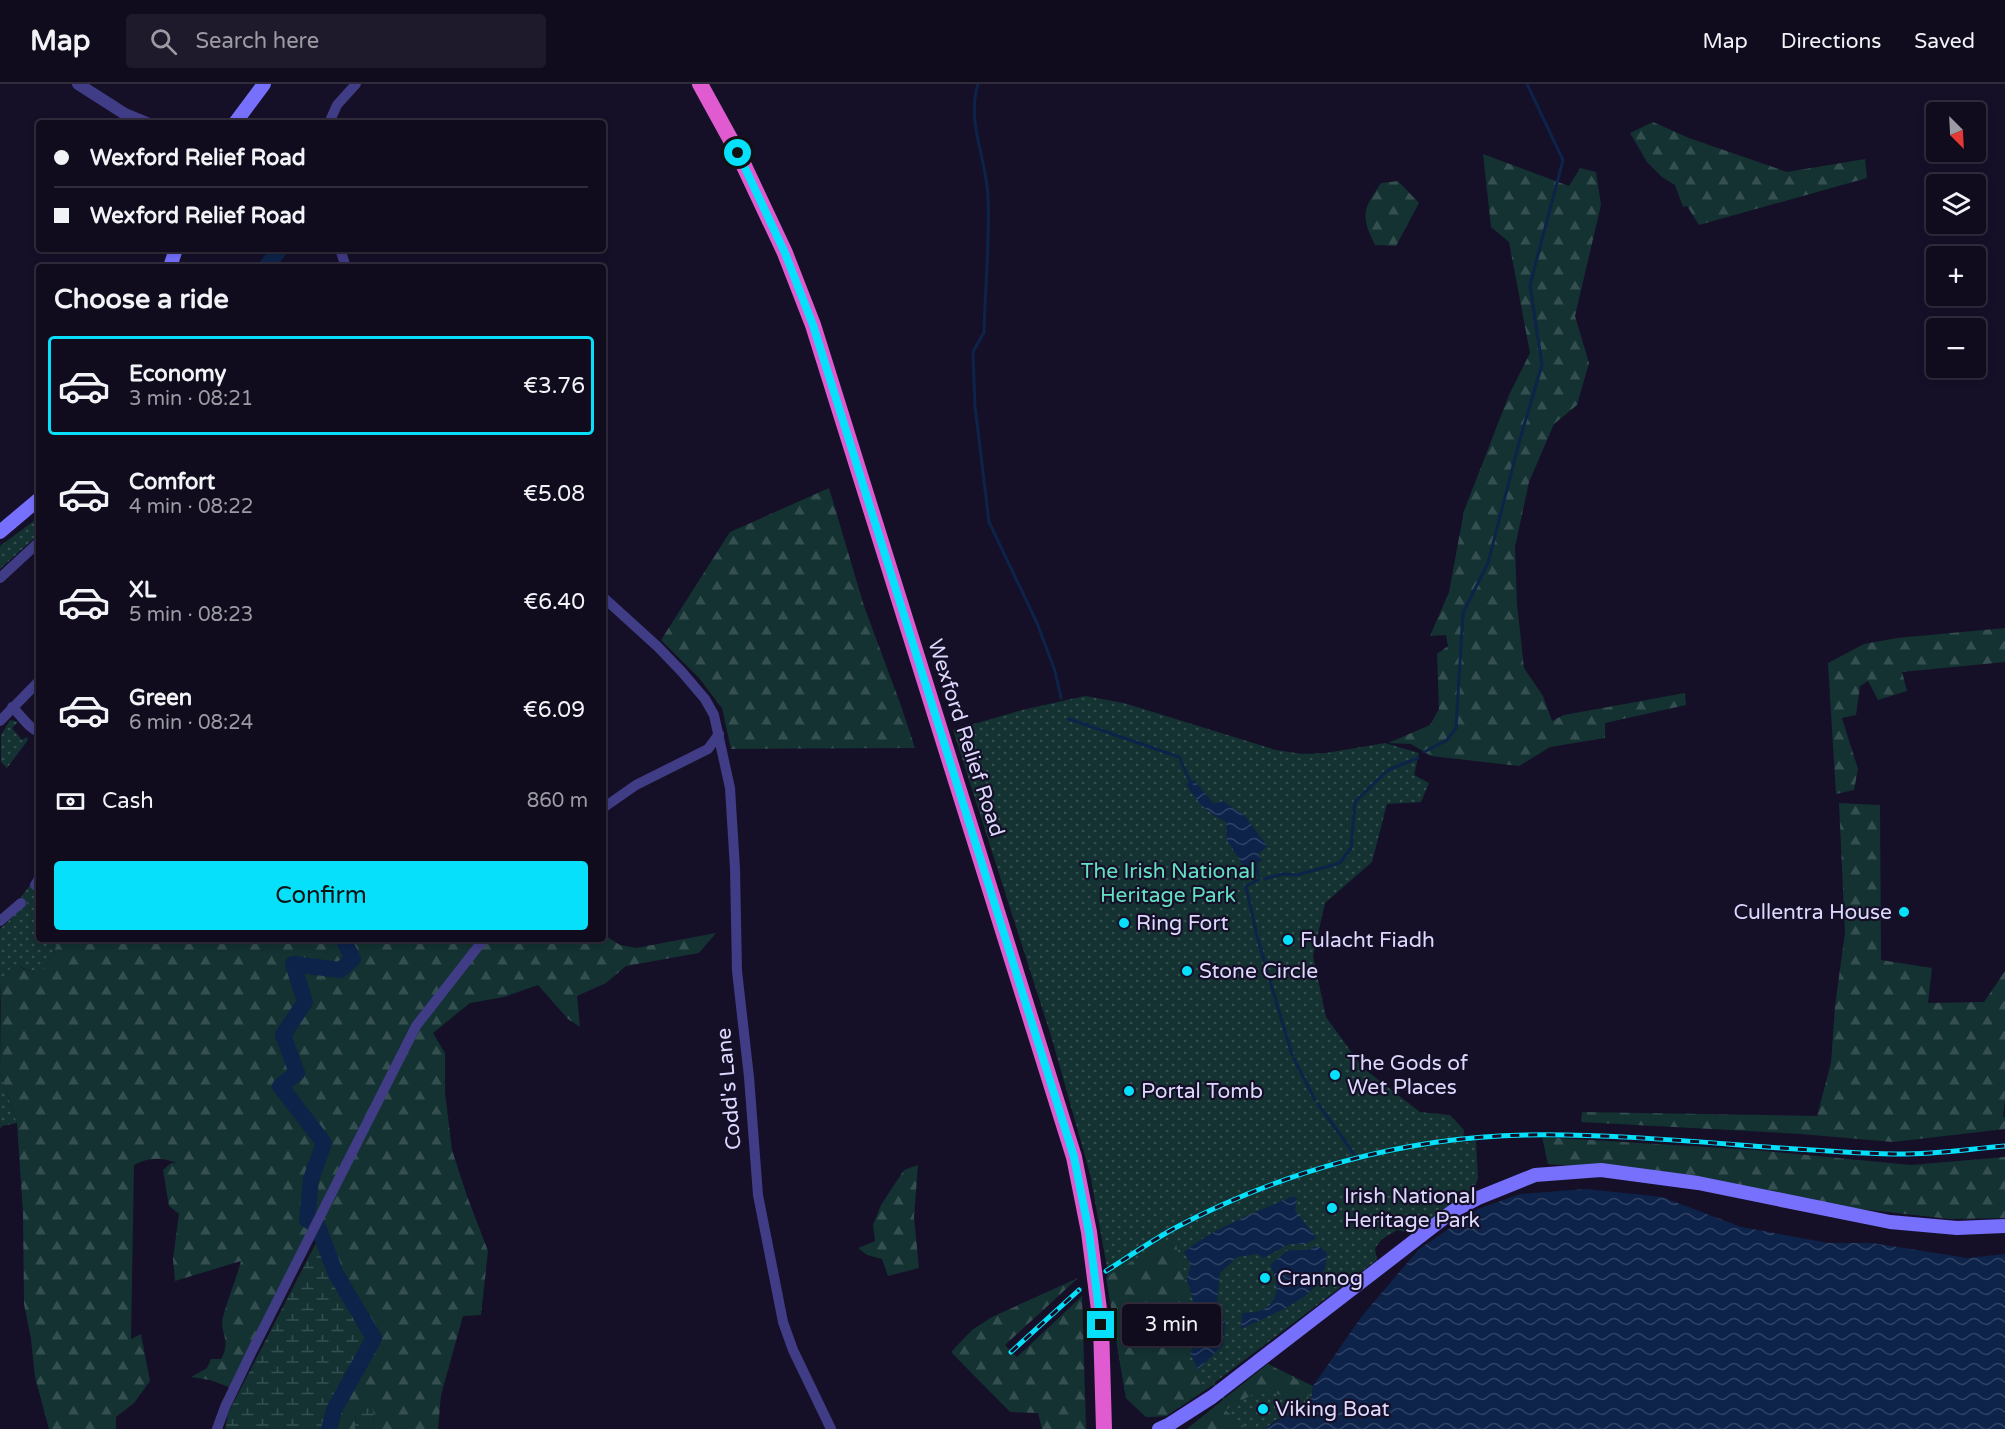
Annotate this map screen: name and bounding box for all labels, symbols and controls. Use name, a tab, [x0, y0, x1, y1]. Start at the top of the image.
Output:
search box	[126, 14, 546, 68]
text: Map	[30, 24, 90, 58]
icon: search	[147, 25, 180, 58]
text: Search here	[195, 28, 319, 54]
text: Map	[1702, 29, 1748, 54]
text: Directions	[1781, 29, 1881, 54]
text: Saved	[1914, 29, 1975, 54]
north arrow	[1926, 102, 1986, 162]
map controls	[1926, 102, 1986, 378]
route start	[724, 139, 751, 166]
text: Wexford Relief Road	[90, 145, 306, 171]
button: layers	[1926, 174, 1986, 234]
text: Wexford Relief Road	[90, 203, 306, 229]
button: +	[1926, 246, 1986, 306]
text: Choose a ride	[54, 283, 229, 316]
button: −	[1926, 318, 1986, 378]
icon: car	[57, 359, 111, 413]
text: Economy	[129, 361, 226, 387]
text: €3.76	[523, 373, 585, 399]
text: 3 min · 08:21	[129, 387, 253, 411]
icon: car	[57, 467, 111, 521]
text: Comfort	[129, 469, 215, 495]
text: €5.08	[523, 481, 585, 507]
text: 4 min · 08:22	[129, 495, 253, 519]
icon: car	[57, 575, 111, 629]
text: XL	[129, 577, 156, 603]
text: €6.40	[523, 589, 585, 615]
text: 5 min · 08:23	[129, 603, 253, 627]
street label: Wexford Relief Road	[922, 636, 1010, 840]
icon: car	[57, 683, 111, 737]
text: Green	[129, 685, 192, 711]
text: €6.09	[523, 697, 585, 723]
text: 6 min · 08:24	[129, 711, 253, 735]
icon: cash	[54, 785, 87, 818]
text: Cash	[102, 788, 154, 814]
text: 860 m	[527, 789, 588, 813]
park label: The Irish National Heritage Park	[1081, 859, 1255, 908]
button: Confirm	[54, 861, 588, 930]
place label: Cullentra House	[1734, 900, 1892, 925]
marker: Cullentra House	[1897, 905, 1911, 919]
place label: Ring Fort	[1136, 911, 1228, 936]
marker: Ring Fort	[1117, 916, 1131, 930]
place label: Fulacht Fiadh	[1300, 928, 1435, 953]
marker: Fulacht Fiadh	[1281, 933, 1295, 947]
place label: Stone Circle	[1199, 959, 1318, 984]
marker: Stone Circle	[1180, 964, 1194, 978]
street label: Codd's Lane	[711, 1027, 747, 1151]
place label: The Gods of Wet Places	[1347, 1051, 1468, 1100]
marker: The Gods of Wet Places	[1328, 1068, 1342, 1082]
place label: Portal Tomb	[1141, 1079, 1263, 1104]
marker: Portal Tomb	[1122, 1084, 1136, 1098]
place label: Irish National Heritage Park	[1344, 1184, 1480, 1233]
marker: Irish National Heritage Park	[1325, 1201, 1339, 1215]
place label: Crannog	[1277, 1266, 1363, 1291]
marker: Crannog	[1258, 1271, 1272, 1285]
callout: 3 min	[1122, 1304, 1221, 1346]
route end	[1087, 1311, 1114, 1338]
text: 3 min	[1145, 1313, 1198, 1337]
place label: Viking Boat	[1275, 1397, 1390, 1422]
marker: Viking Boat	[1256, 1402, 1270, 1416]

